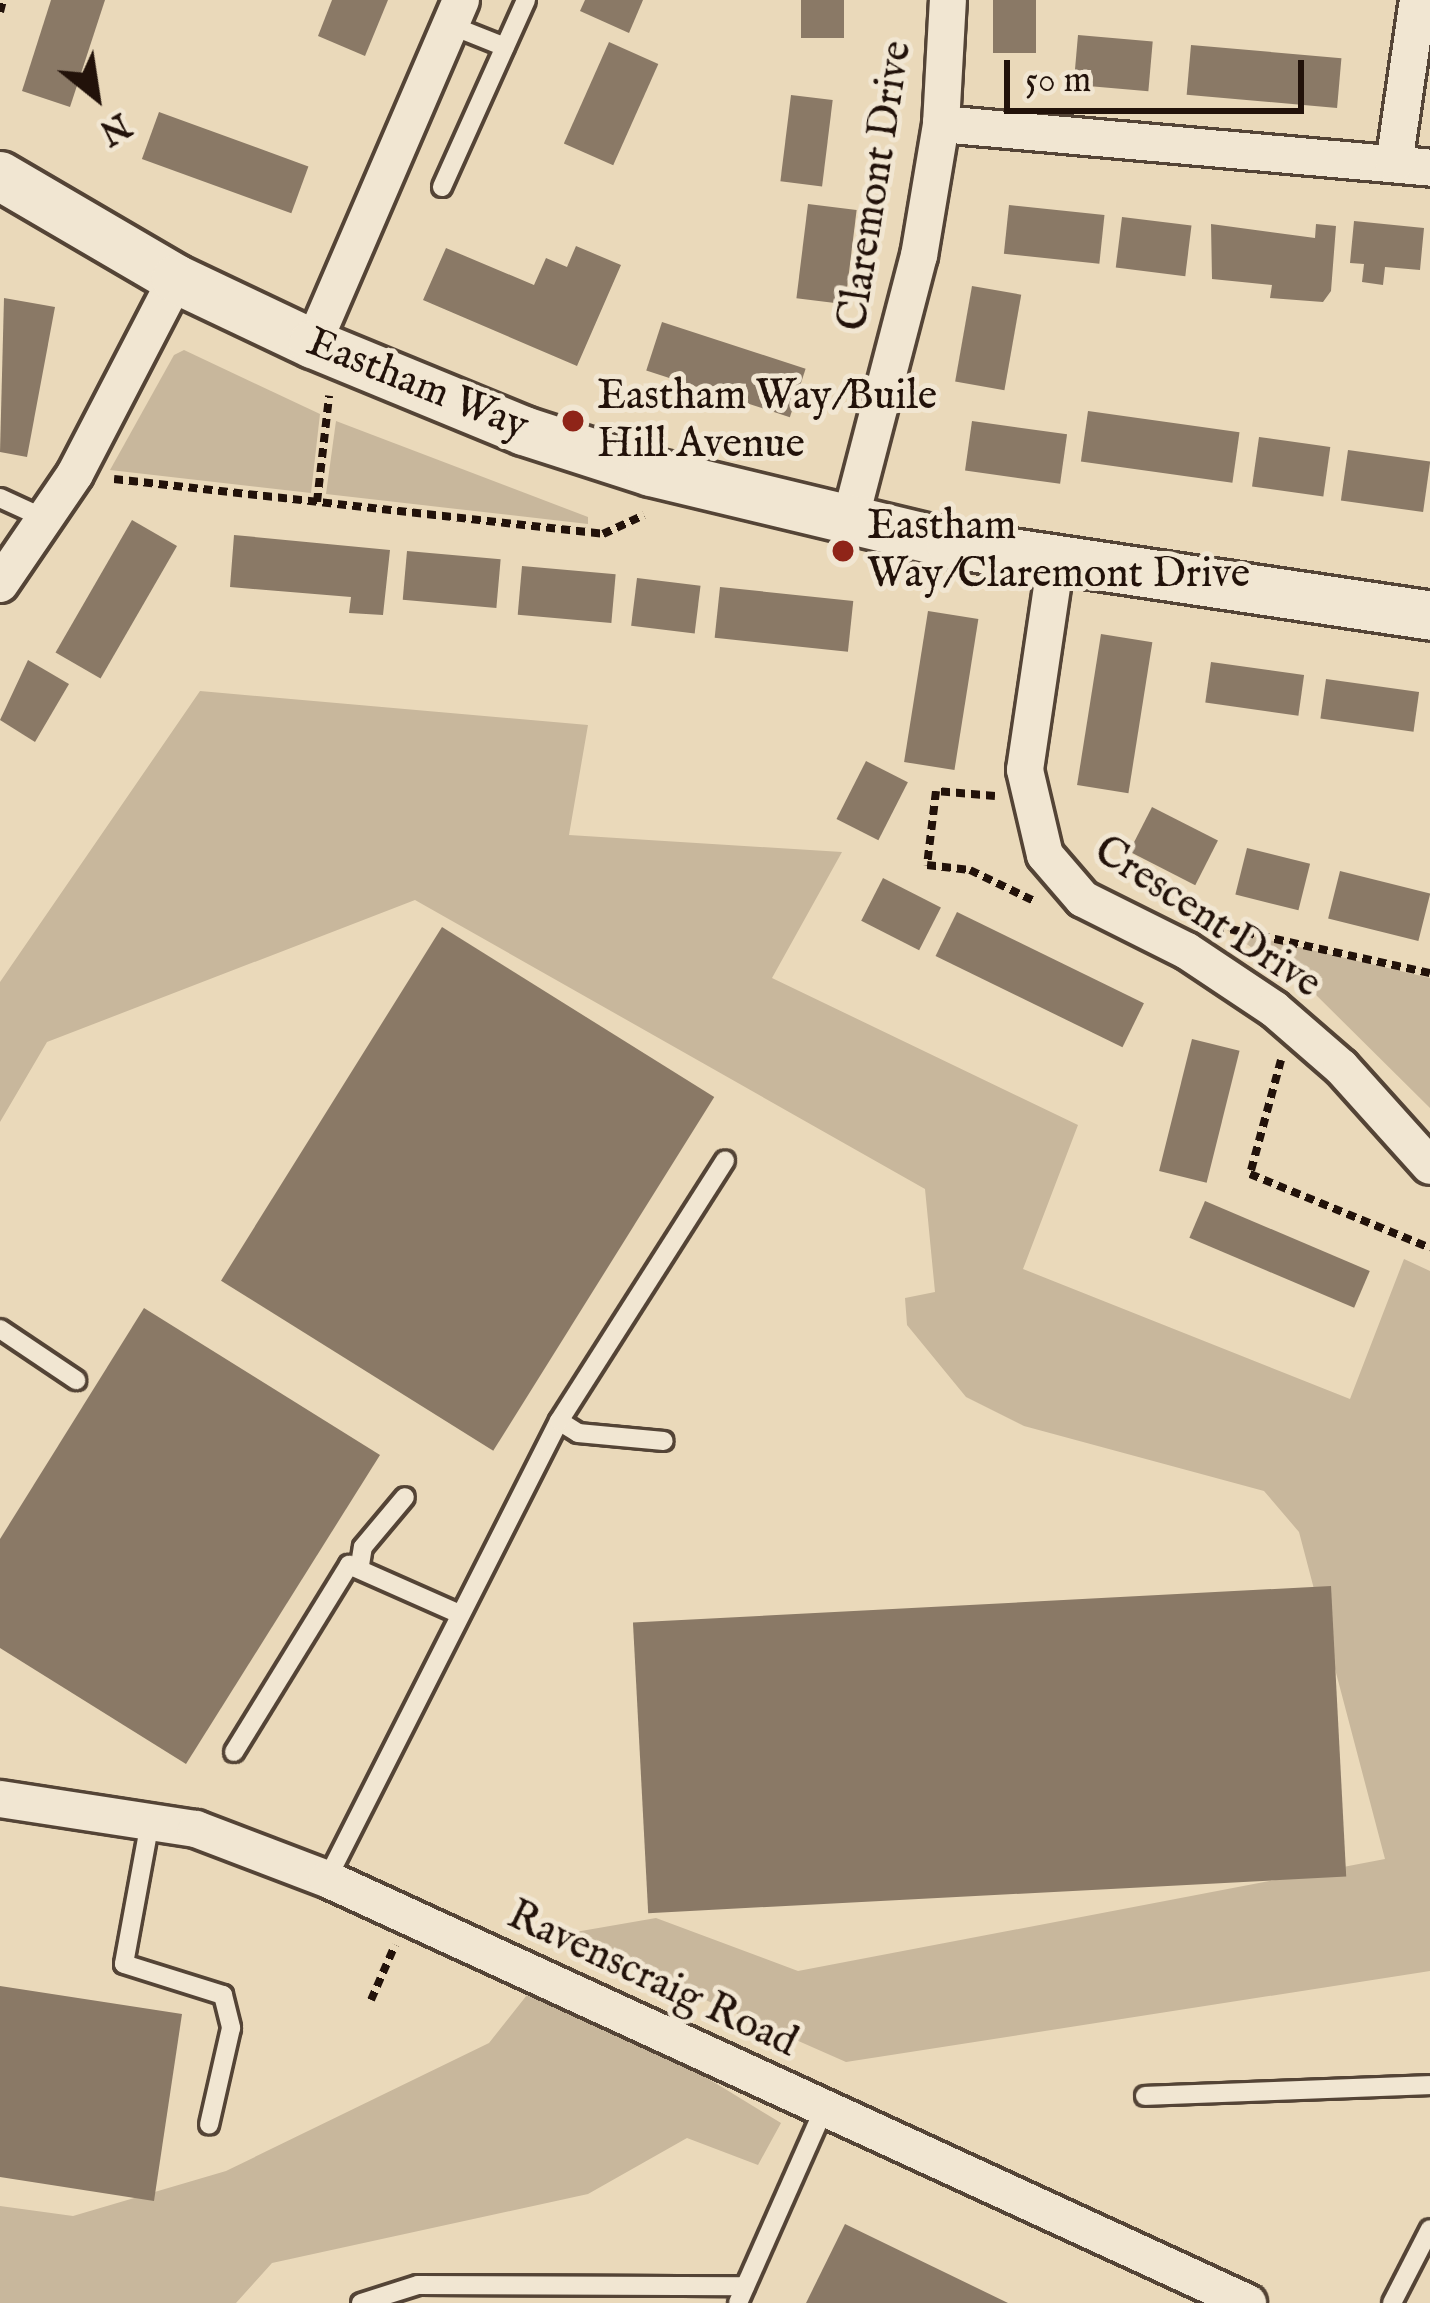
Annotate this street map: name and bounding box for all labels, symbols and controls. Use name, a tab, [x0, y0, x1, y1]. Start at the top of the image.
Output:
north arrow	[36, 36, 156, 156]
scale bar	[1010, 36, 1310, 110]
street label: Claremont Drive	[828, 37, 924, 335]
text: 50 m	[1025, 58, 1091, 104]
text: N	[91, 102, 137, 153]
street label: Eastham Way	[299, 318, 535, 452]
place label: Eastham Way/Buile Hill Avenue	[597, 372, 937, 470]
marker: Eastham Way/Buile Hill Avenue	[560, 408, 586, 434]
place label: Eastham Way/Claremont Drive	[867, 502, 1250, 600]
marker: Eastham Way/Claremont Drive	[830, 538, 856, 564]
street label: Crescent Drive	[1084, 826, 1330, 1010]
street label: Ravenscraig Road	[499, 1891, 805, 2069]

